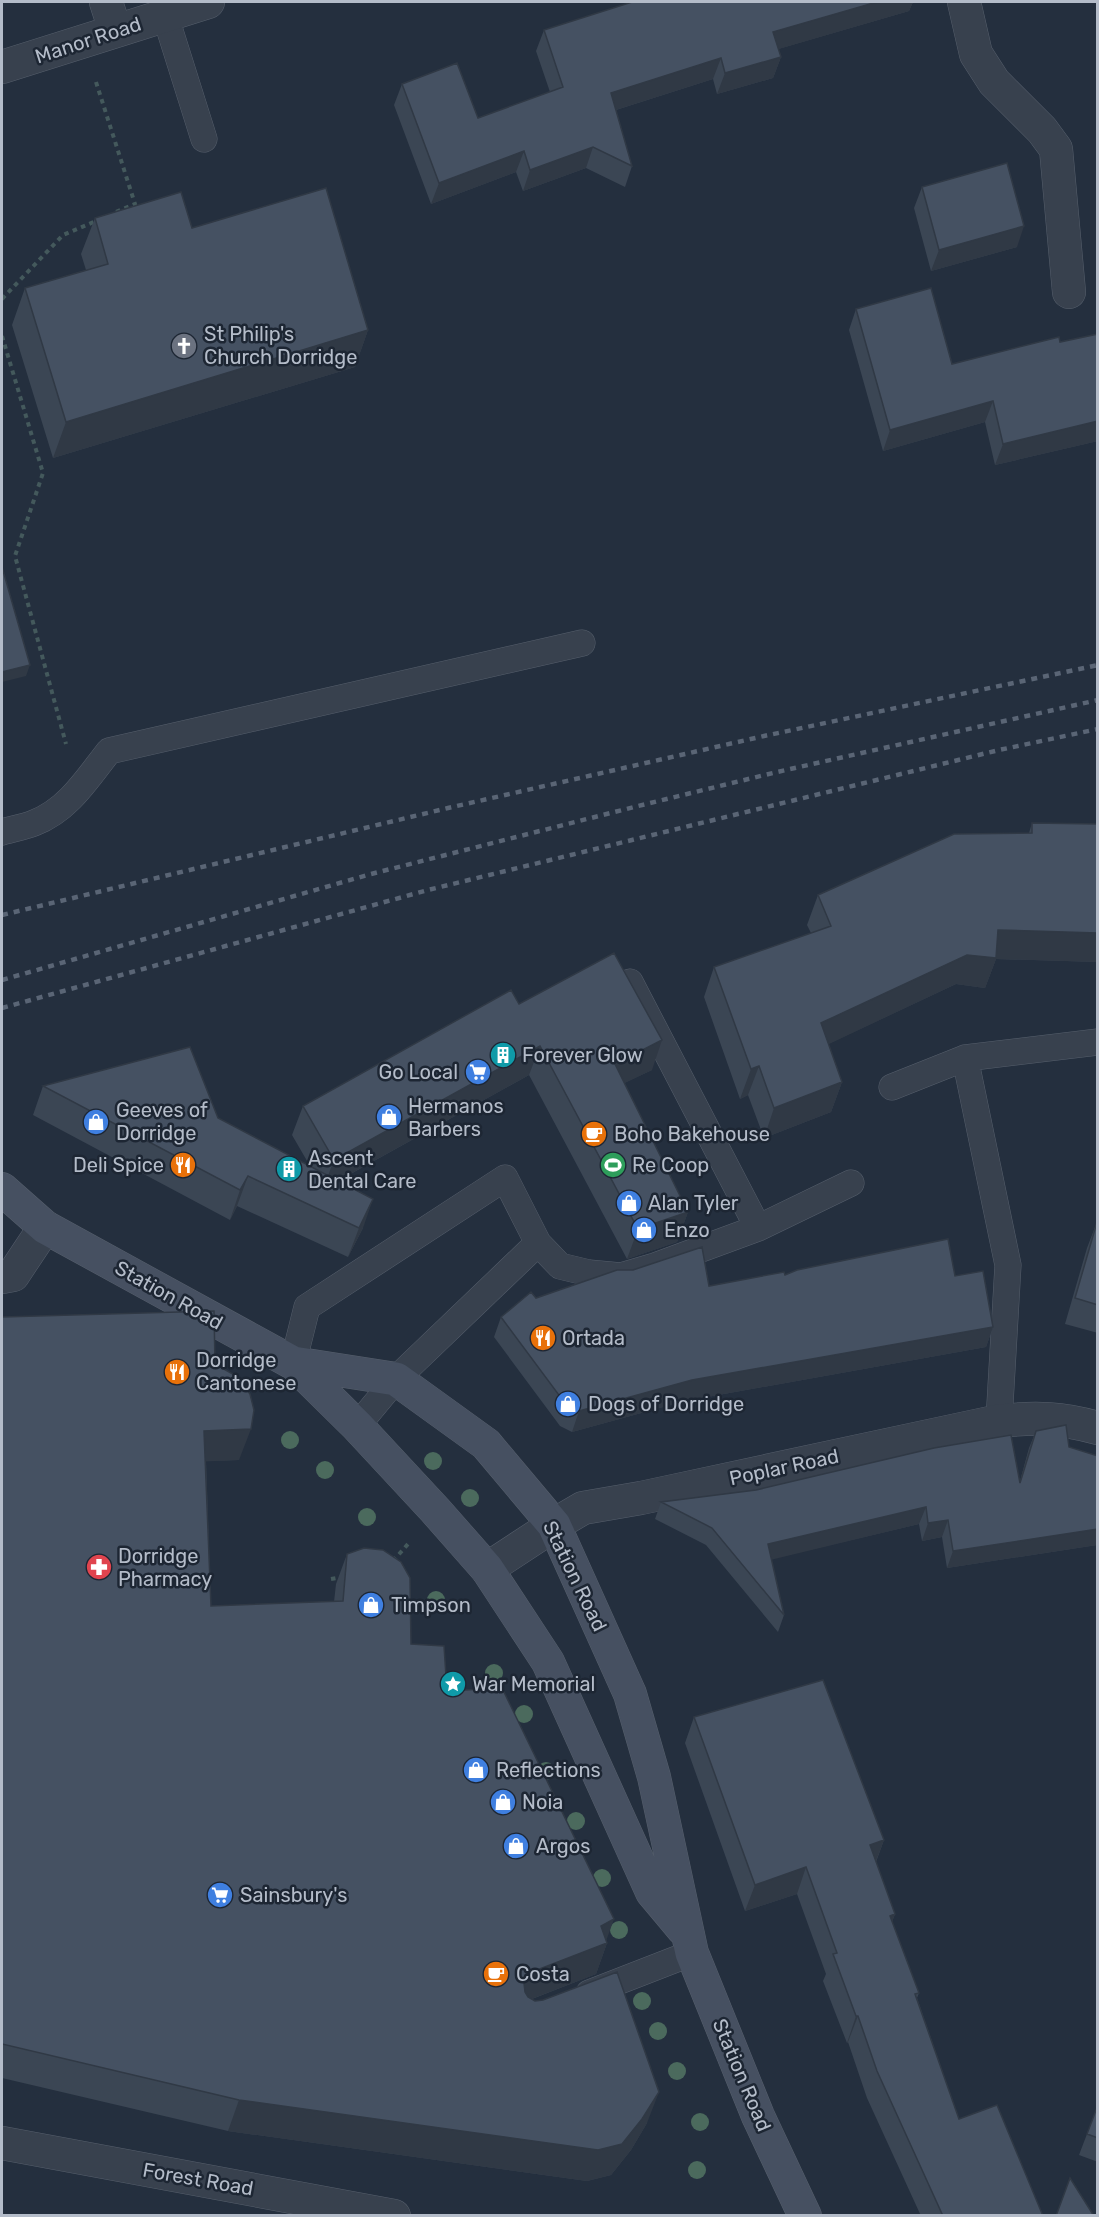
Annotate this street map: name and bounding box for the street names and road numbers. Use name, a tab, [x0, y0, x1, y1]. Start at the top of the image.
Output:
street label: Manor Road	[32, 12, 144, 68]
street label: Station Road	[111, 1255, 227, 1335]
street label: Poplar Road	[727, 1444, 841, 1490]
street label: Station Road	[538, 1517, 612, 1635]
street label: Station Road	[708, 2015, 776, 2135]
street label: Forest Road	[141, 2157, 255, 2201]

